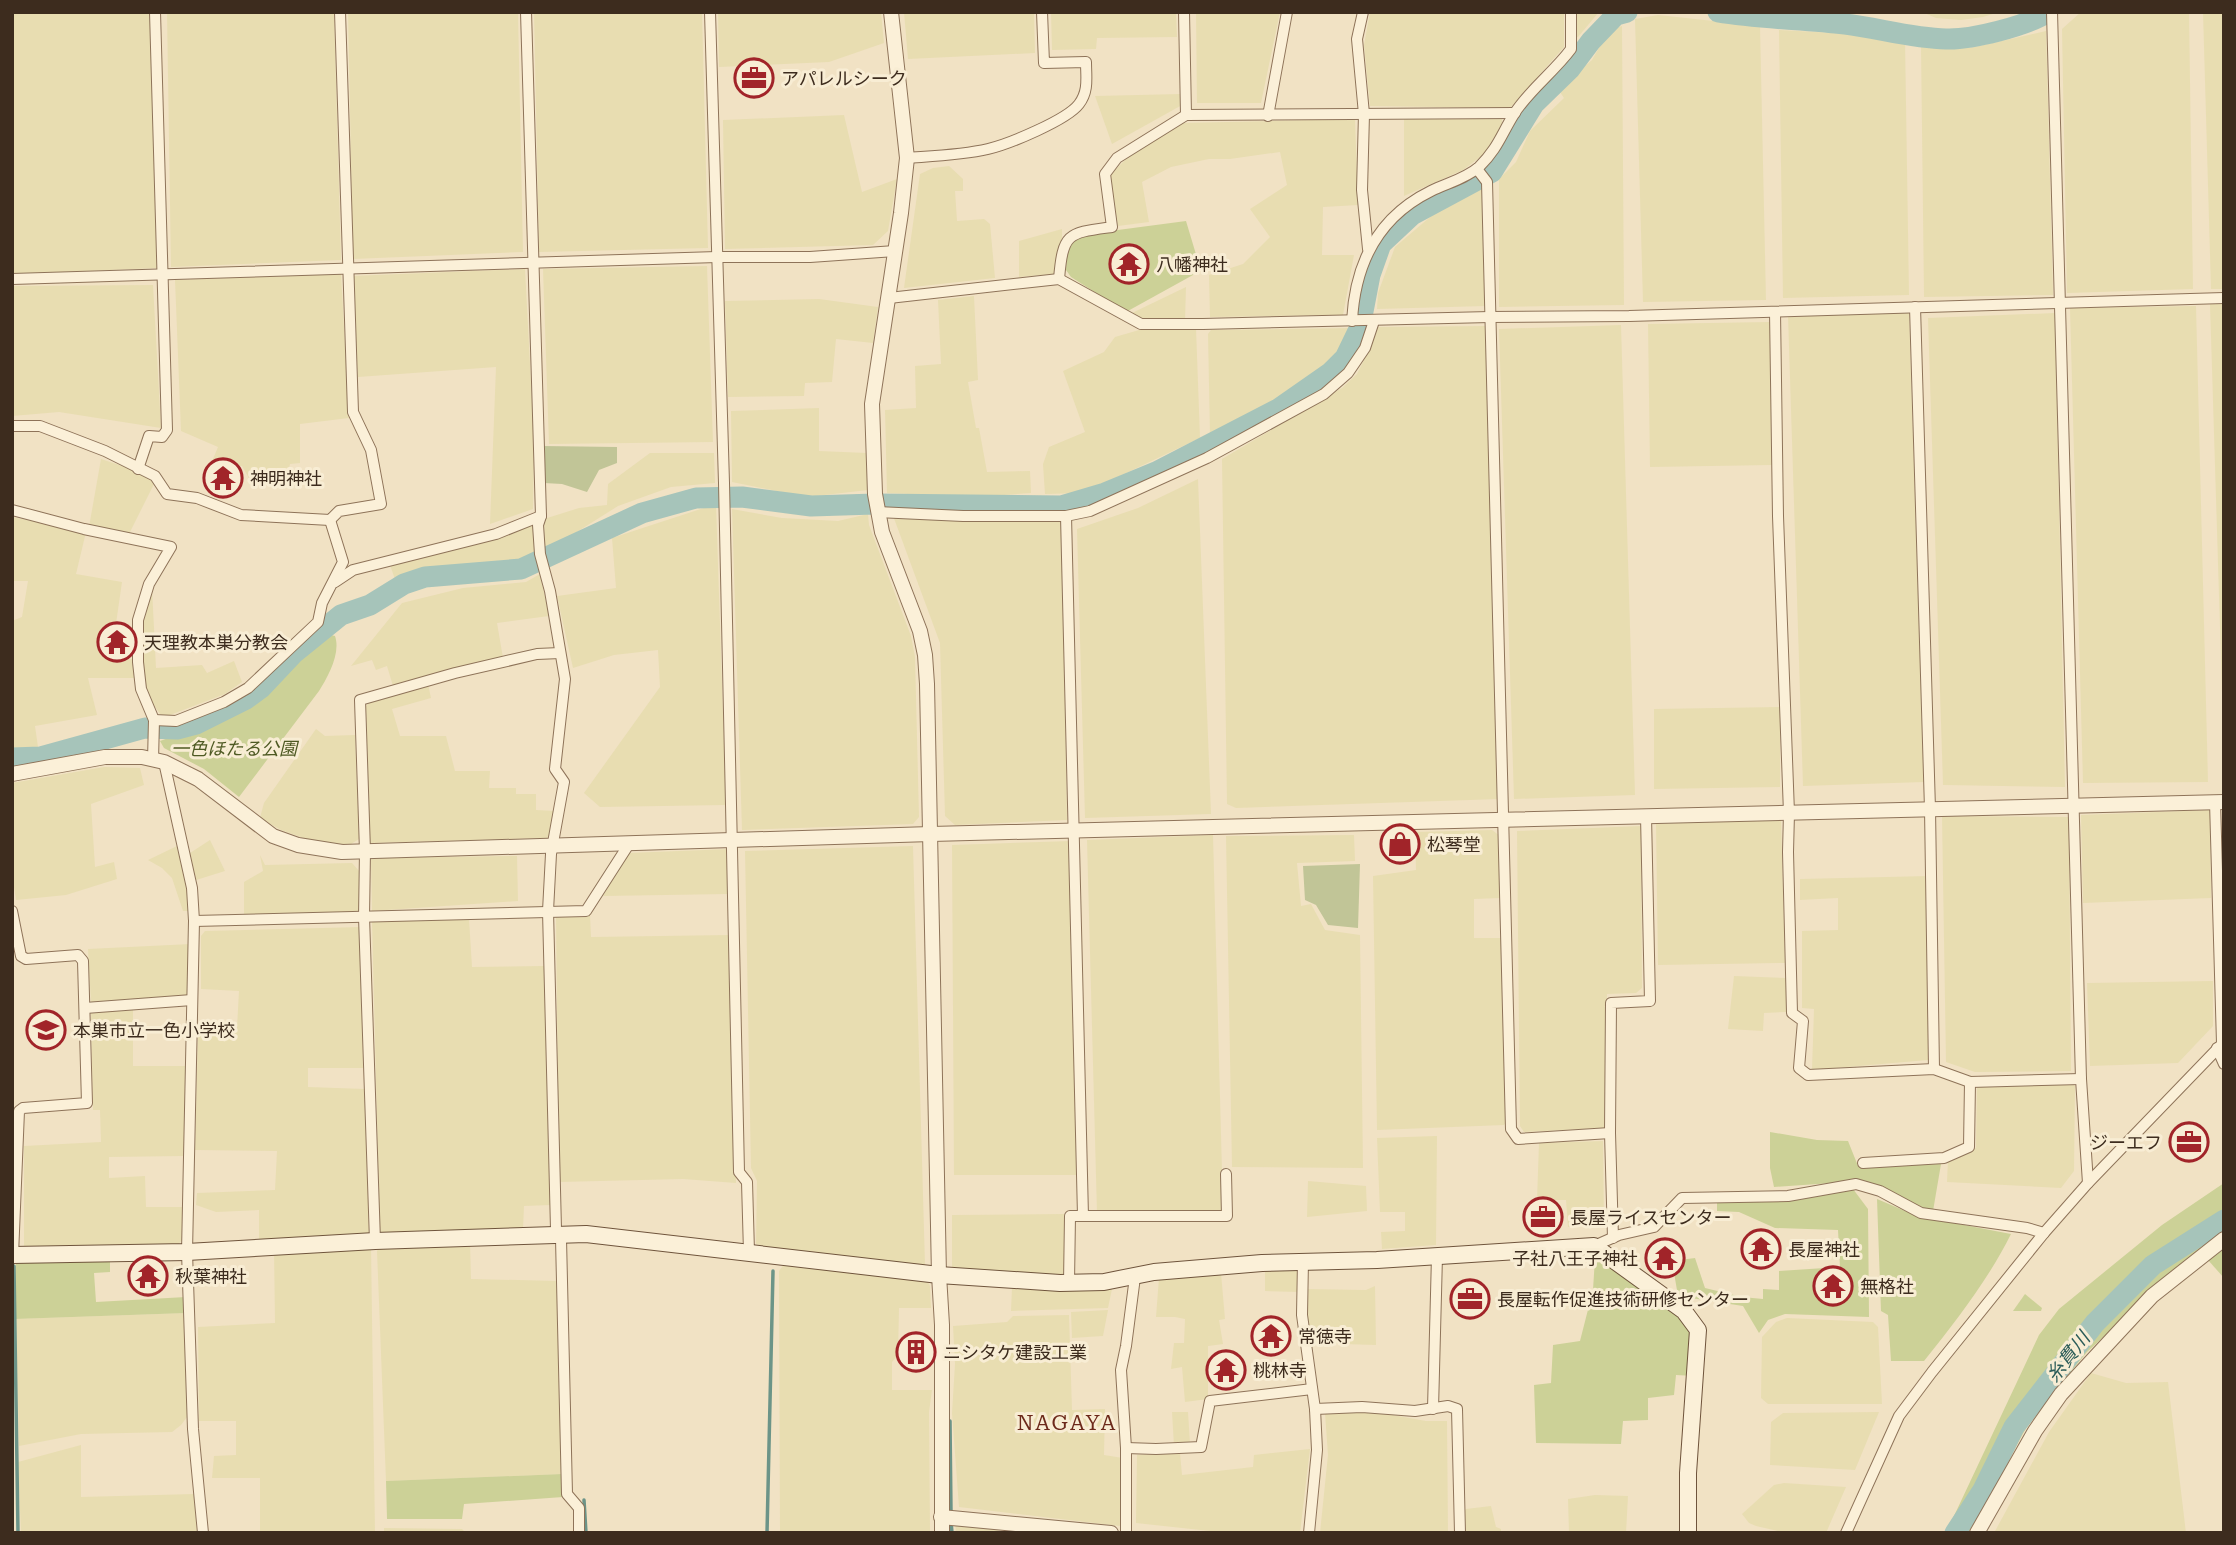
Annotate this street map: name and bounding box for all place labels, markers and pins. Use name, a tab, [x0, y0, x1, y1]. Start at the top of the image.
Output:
office icon: アパレルシーク	[733, 57, 775, 99]
place label: アパレルシーク	[781, 68, 907, 89]
temple icon: 八幡神社	[1108, 243, 1150, 285]
place label: 八幡神社	[1156, 254, 1228, 275]
temple icon: 神明神社	[202, 457, 244, 499]
place label: 神明神社	[250, 468, 322, 489]
temple icon: 天理教本巣分教会	[96, 621, 138, 663]
place label: 天理教本巣分教会	[144, 632, 288, 653]
shop icon: 松琴堂	[1379, 823, 1421, 865]
place label: 松琴堂	[1427, 834, 1481, 855]
school or university icon: 本巣市立一色小学校	[25, 1009, 67, 1051]
place label: 本巣市立一色小学校	[73, 1020, 235, 1041]
office icon: ジーエフ	[2168, 1121, 2210, 1163]
place label: ジーエフ	[2090, 1132, 2162, 1153]
office icon: 長屋ライスセンター	[1522, 1196, 1564, 1238]
place label: 長屋ライスセンター	[1570, 1207, 1731, 1228]
temple icon: 長屋神社	[1740, 1228, 1782, 1270]
temple icon: 子社八王子神社	[1644, 1237, 1686, 1279]
place label: 長屋神社	[1788, 1239, 1860, 1260]
place label: 子社八王子神社	[1512, 1248, 1638, 1269]
temple icon: 秋葉神社	[127, 1255, 169, 1297]
temple icon: 無格社	[1812, 1265, 1854, 1307]
place label: 秋葉神社	[175, 1266, 247, 1287]
place label: 無格社	[1860, 1276, 1914, 1297]
office icon: 長屋転作促進技術研修センター	[1449, 1278, 1491, 1320]
place label: 長屋転作促進技術研修センター	[1497, 1289, 1749, 1310]
temple icon: 常徳寺	[1250, 1315, 1292, 1357]
place label: 常徳寺	[1298, 1326, 1352, 1347]
building icon: ニシタケ建設工業	[895, 1331, 937, 1373]
place label: ニシタケ建設工業	[943, 1342, 1087, 1363]
temple icon: 桃林寺	[1205, 1349, 1247, 1391]
place label: 桃林寺	[1253, 1360, 1307, 1381]

